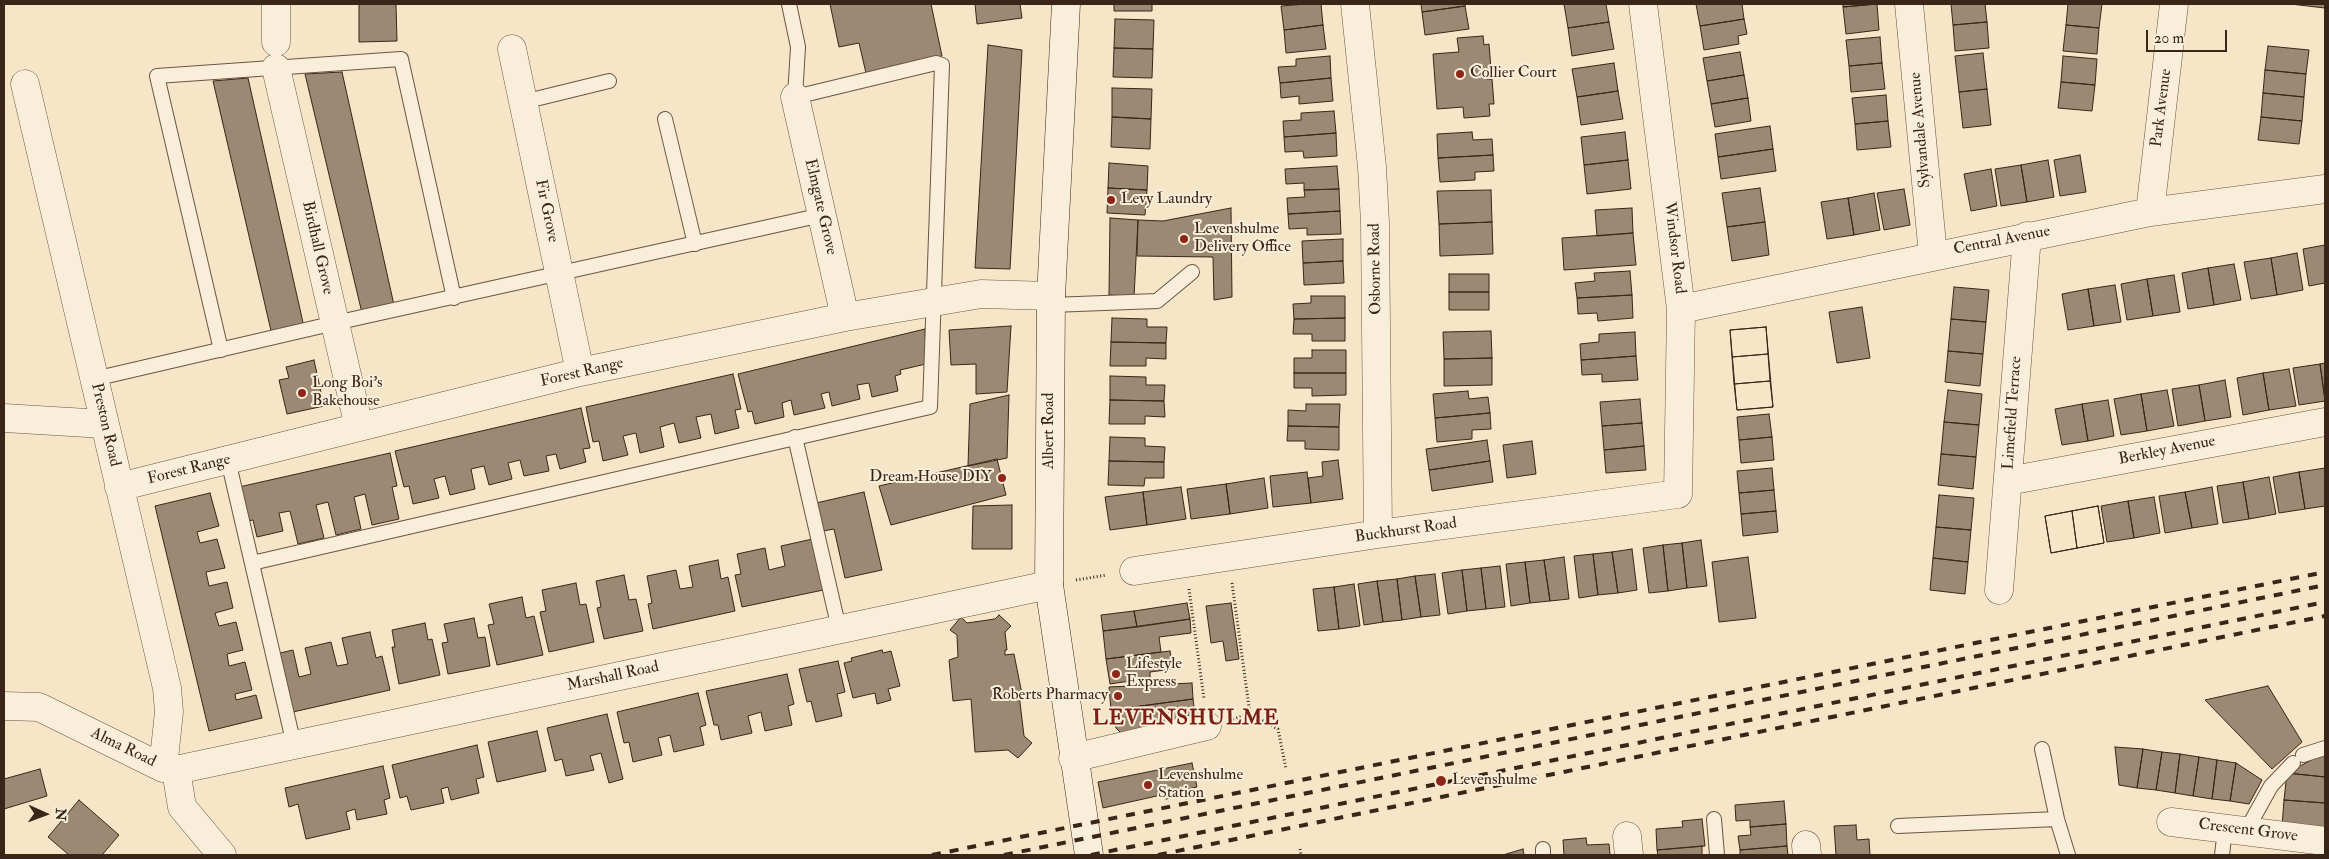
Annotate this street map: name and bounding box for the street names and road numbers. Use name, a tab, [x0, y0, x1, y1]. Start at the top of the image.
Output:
street label: Park Avenue	[2148, 68, 2176, 148]
street label: Sylvandale Avenue	[1906, 71, 1936, 189]
street label: Elmgate Grove	[800, 157, 840, 257]
street label: Fir Grove	[530, 178, 562, 244]
street label: Birdhall Grove	[297, 199, 337, 297]
street label: Windsor Road	[1659, 201, 1689, 295]
street label: Central Avenue	[1952, 222, 2052, 260]
street label: Osborne Road	[1366, 223, 1386, 315]
street label: Forest Range	[539, 354, 625, 392]
street label: Limefield Terrace	[1999, 356, 2027, 470]
street label: Preston Road	[86, 381, 124, 469]
street label: Albert Road	[1040, 393, 1060, 469]
street label: Berkley Avenue	[2117, 432, 2217, 470]
street label: Forest Range	[146, 450, 232, 490]
street label: Buckhurst Road	[1354, 514, 1458, 548]
street label: Marshall Road	[565, 658, 661, 696]
street label: Alma Road	[87, 724, 159, 772]
street label: Crescent Grove	[2197, 815, 2299, 847]

